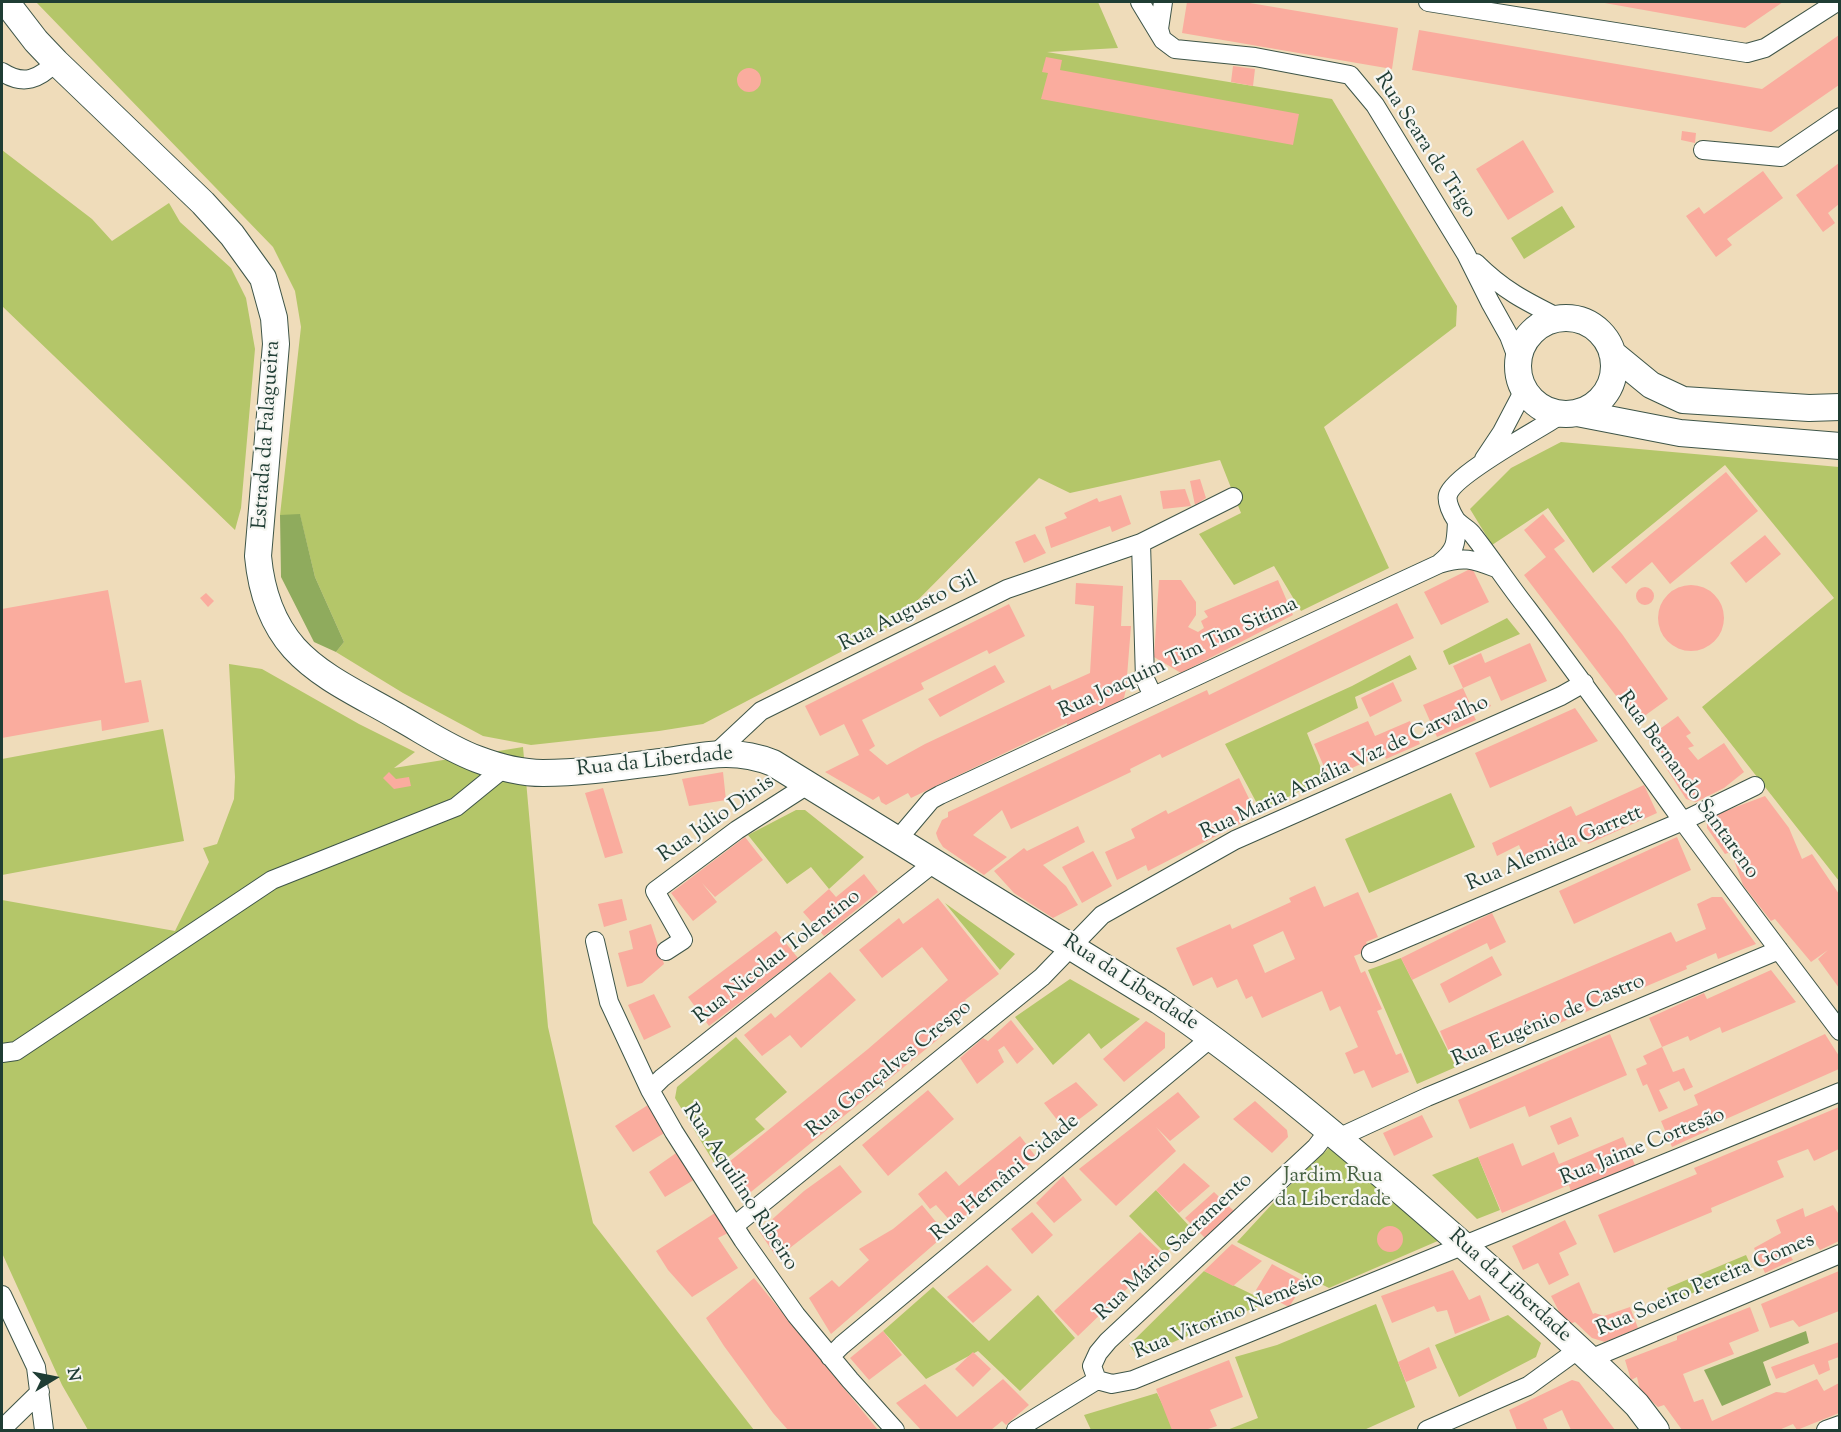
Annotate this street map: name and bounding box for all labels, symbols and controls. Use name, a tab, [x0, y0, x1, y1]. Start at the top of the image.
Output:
street label: Rua Seara de Trigo	[1368, 68, 1480, 224]
street label: Estrada da Falagueira	[249, 340, 287, 530]
street label: Rua Augusto Gil	[836, 567, 982, 659]
street label: Rua Joaquim Tim Tim Sitima	[1056, 592, 1302, 726]
street label: Rua Bernando Santareno	[1610, 687, 1764, 885]
street label: Rua Maria Amália Vaz de Carvalho	[1197, 691, 1493, 847]
street label: Rua da Liberdade	[576, 742, 734, 784]
street label: Rua Júlio Dinis	[654, 771, 780, 869]
street label: Rua Alemida Garrett	[1463, 802, 1647, 898]
street label: Rua Nicolau Tolentino	[690, 885, 866, 1031]
street label: Rua da Liberdade	[1057, 931, 1203, 1037]
street label: Rua Eugénio de Castro	[1449, 970, 1649, 1074]
street label: Rua Gonçalves Crespo	[802, 996, 978, 1144]
street label: Rua Aquilino Ribeiro	[676, 1100, 802, 1276]
street label: Rua Jaime Cortesão	[1557, 1103, 1729, 1193]
street label: Rua Hernâni Cidade	[927, 1110, 1085, 1248]
park label: Jardim Rua da Liberdade	[1275, 1164, 1391, 1214]
street label: Rua Mário Sacramento	[1091, 1169, 1259, 1327]
street label: Rua da Liberdade	[1442, 1225, 1576, 1349]
street label: Rua Soeiro Pereira Gomes	[1593, 1229, 1819, 1343]
street label: Rua Vitorino Nemésio	[1131, 1268, 1327, 1366]
north arrow	[24, 1348, 84, 1408]
text: N	[60, 1366, 85, 1383]

